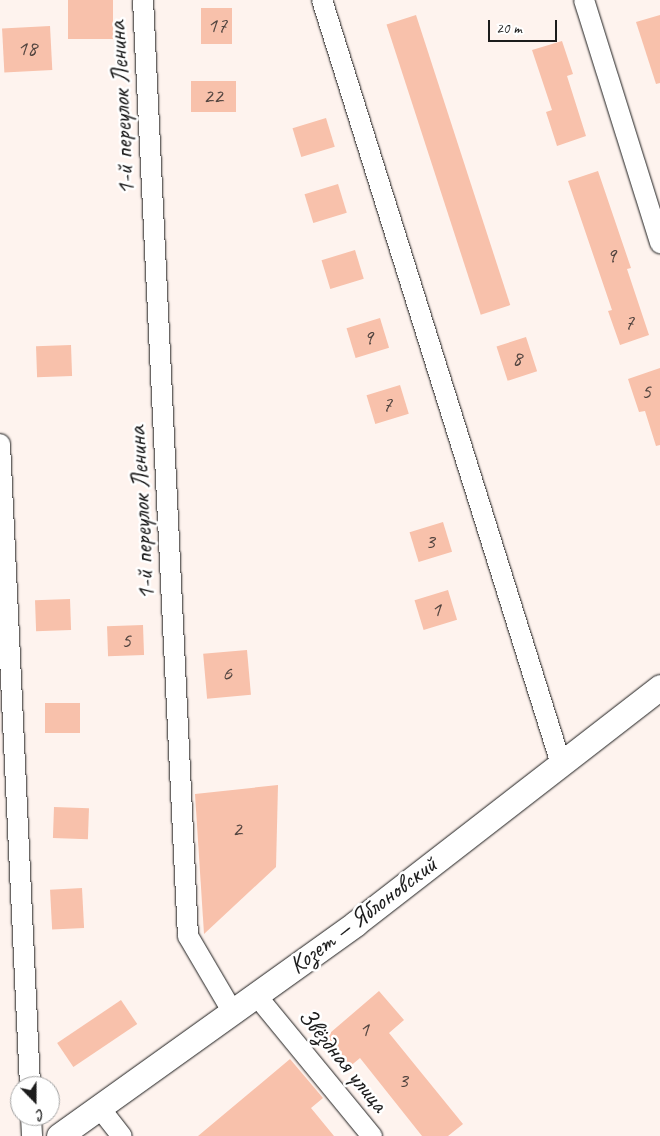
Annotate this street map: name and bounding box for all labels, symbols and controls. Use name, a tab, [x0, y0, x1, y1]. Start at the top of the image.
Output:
scale bar	[490, 10, 559, 42]
house number: 17	[207, 13, 227, 39]
street label: 1-й переулок Ленина	[102, 19, 142, 197]
text: 20 m	[496, 19, 522, 38]
house number: 18	[17, 36, 37, 62]
house number: 22	[203, 84, 223, 110]
house number: 9	[606, 243, 616, 269]
house number: 7	[624, 310, 634, 336]
house number: 9	[363, 325, 373, 351]
house number: 8	[512, 346, 522, 372]
house number: 5	[641, 379, 651, 405]
house number: 7	[382, 392, 392, 418]
street label: 1-й переулок Ленина	[122, 424, 162, 602]
house number: 3	[425, 529, 435, 555]
house number: 1	[431, 597, 441, 623]
house number: 5	[121, 628, 131, 654]
house number: 6	[222, 661, 232, 687]
house number: 2	[232, 817, 242, 843]
street label: Козет — Яблоновский	[283, 850, 443, 980]
street label: Звёздная улица	[291, 1001, 395, 1119]
house number: 1	[359, 1017, 369, 1043]
house number: 3	[398, 1068, 408, 1094]
north arrow	[10, 1076, 60, 1126]
text: С	[34, 1105, 47, 1124]

